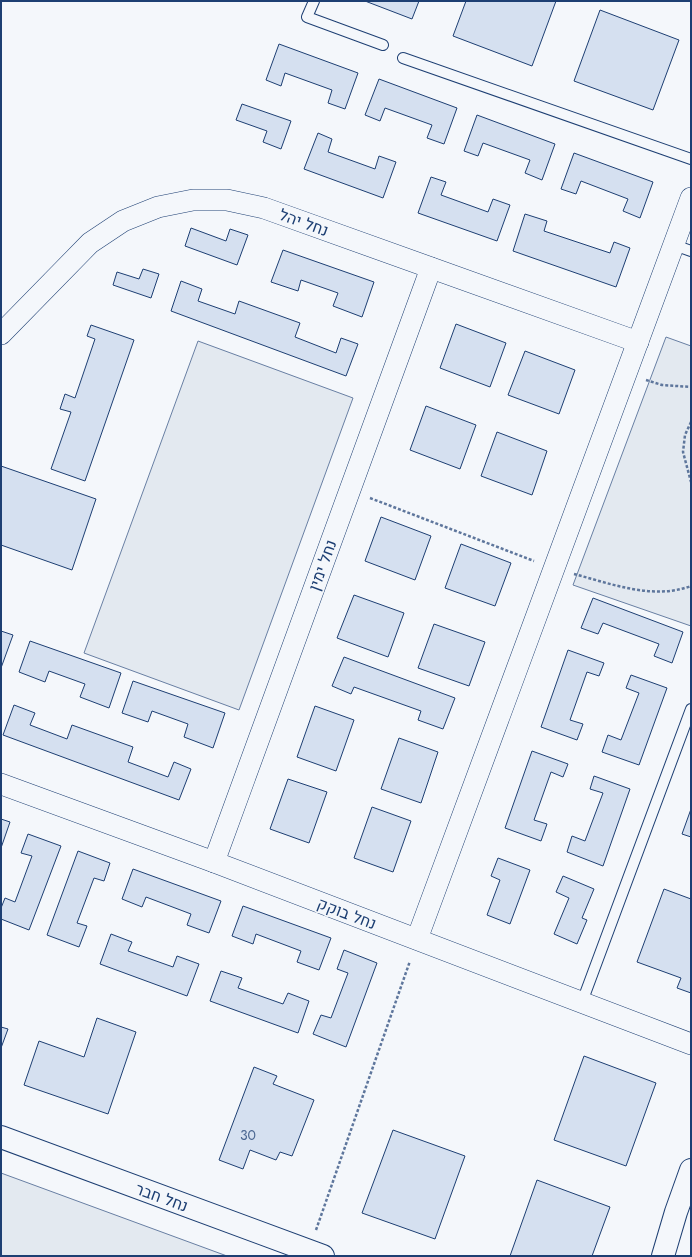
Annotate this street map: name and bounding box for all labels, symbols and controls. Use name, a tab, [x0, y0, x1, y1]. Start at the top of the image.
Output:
street label: נחל יהל	[276, 203, 332, 242]
street label: נחל ימין	[303, 536, 342, 594]
street label: נחל בוקק	[314, 892, 380, 935]
house number: 30	[240, 1125, 256, 1145]
street label: נחל חבר	[132, 1177, 191, 1218]

